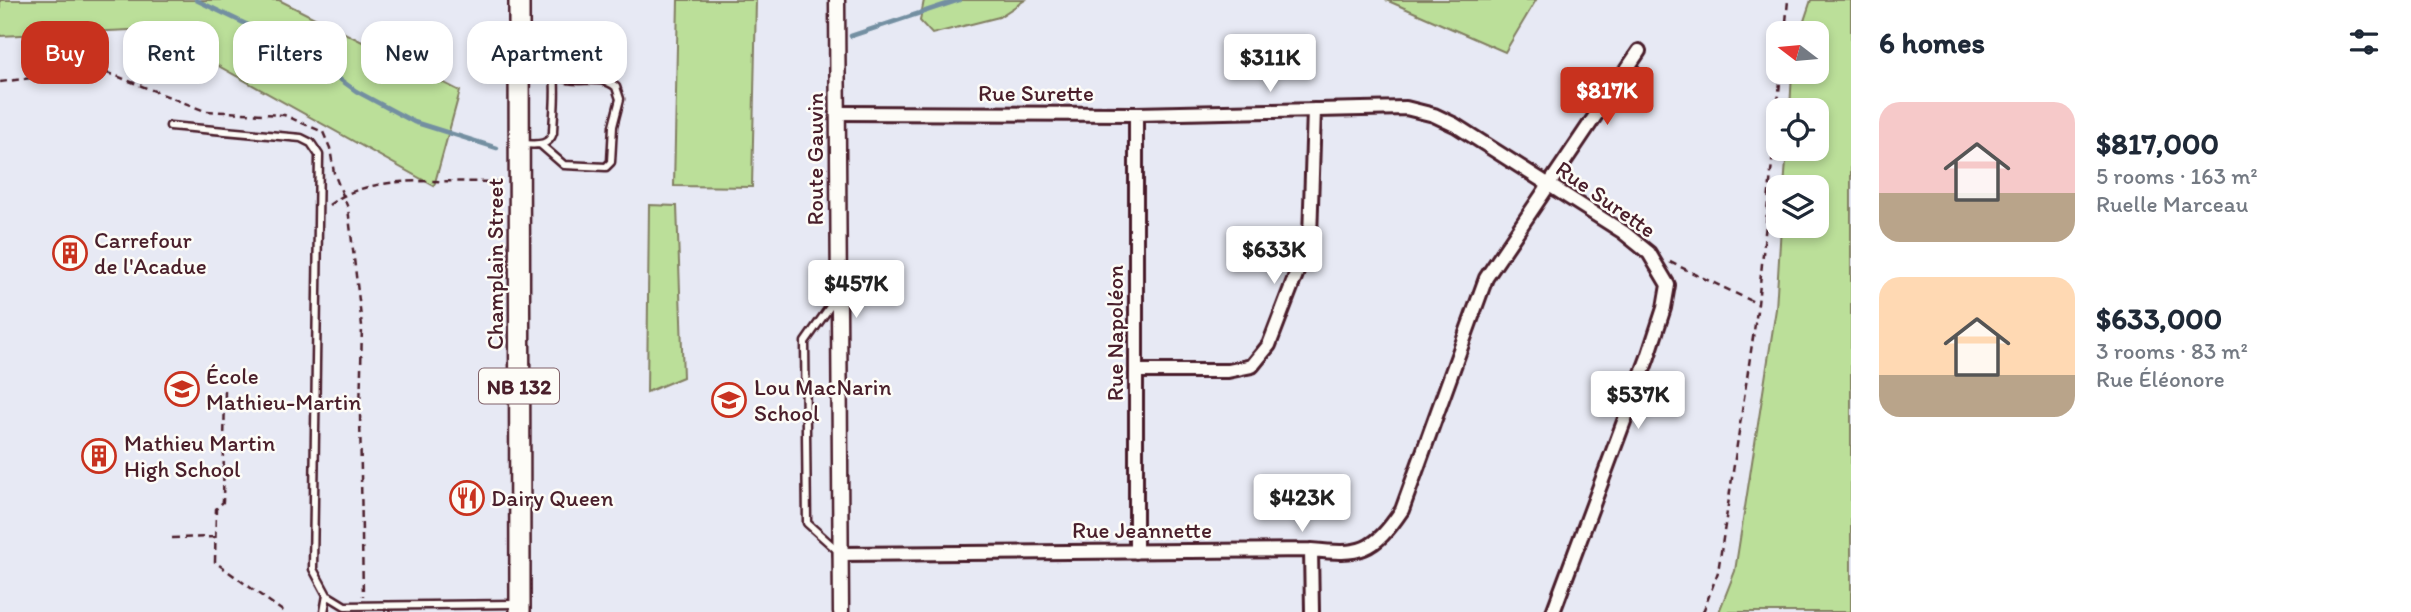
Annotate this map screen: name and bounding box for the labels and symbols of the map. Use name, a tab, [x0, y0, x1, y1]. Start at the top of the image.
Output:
north arrow	[1766, 21, 1829, 84]
pin: $311K	[1221, 34, 1319, 94]
pin: $817K	[1558, 68, 1656, 127]
street label: Rue Surette	[978, 79, 1094, 107]
street label: Route Gauvin	[801, 93, 829, 225]
street label: Rue Surette	[1551, 154, 1661, 244]
street label: Champlain Street	[481, 178, 509, 350]
place label: Carrefour de l'Acadue	[94, 226, 207, 280]
pin: $633K	[1225, 226, 1323, 286]
building icon: Carrefour de l'Acadue	[51, 234, 89, 272]
pin: $457K	[807, 260, 905, 320]
street label: Rue Napoléon	[1101, 265, 1129, 401]
place label: École Mathieu-Martin	[206, 362, 361, 416]
road number: NB 132	[479, 368, 559, 404]
school or university icon: École Mathieu-Martin	[163, 370, 201, 408]
pin: $537K	[1589, 372, 1687, 431]
place label: Lou MacNarin School	[754, 373, 892, 427]
school or university icon: Lou MacNarin School	[710, 381, 748, 419]
place label: Mathieu Martin High School	[124, 429, 275, 483]
building icon: Mathieu Martin High School	[80, 437, 118, 475]
pin: $423K	[1253, 475, 1351, 534]
restaurant icon: Dairy Queen	[448, 479, 486, 517]
place label: Dairy Queen	[491, 484, 614, 512]
street label: Rue Jeannette	[1072, 516, 1212, 544]

